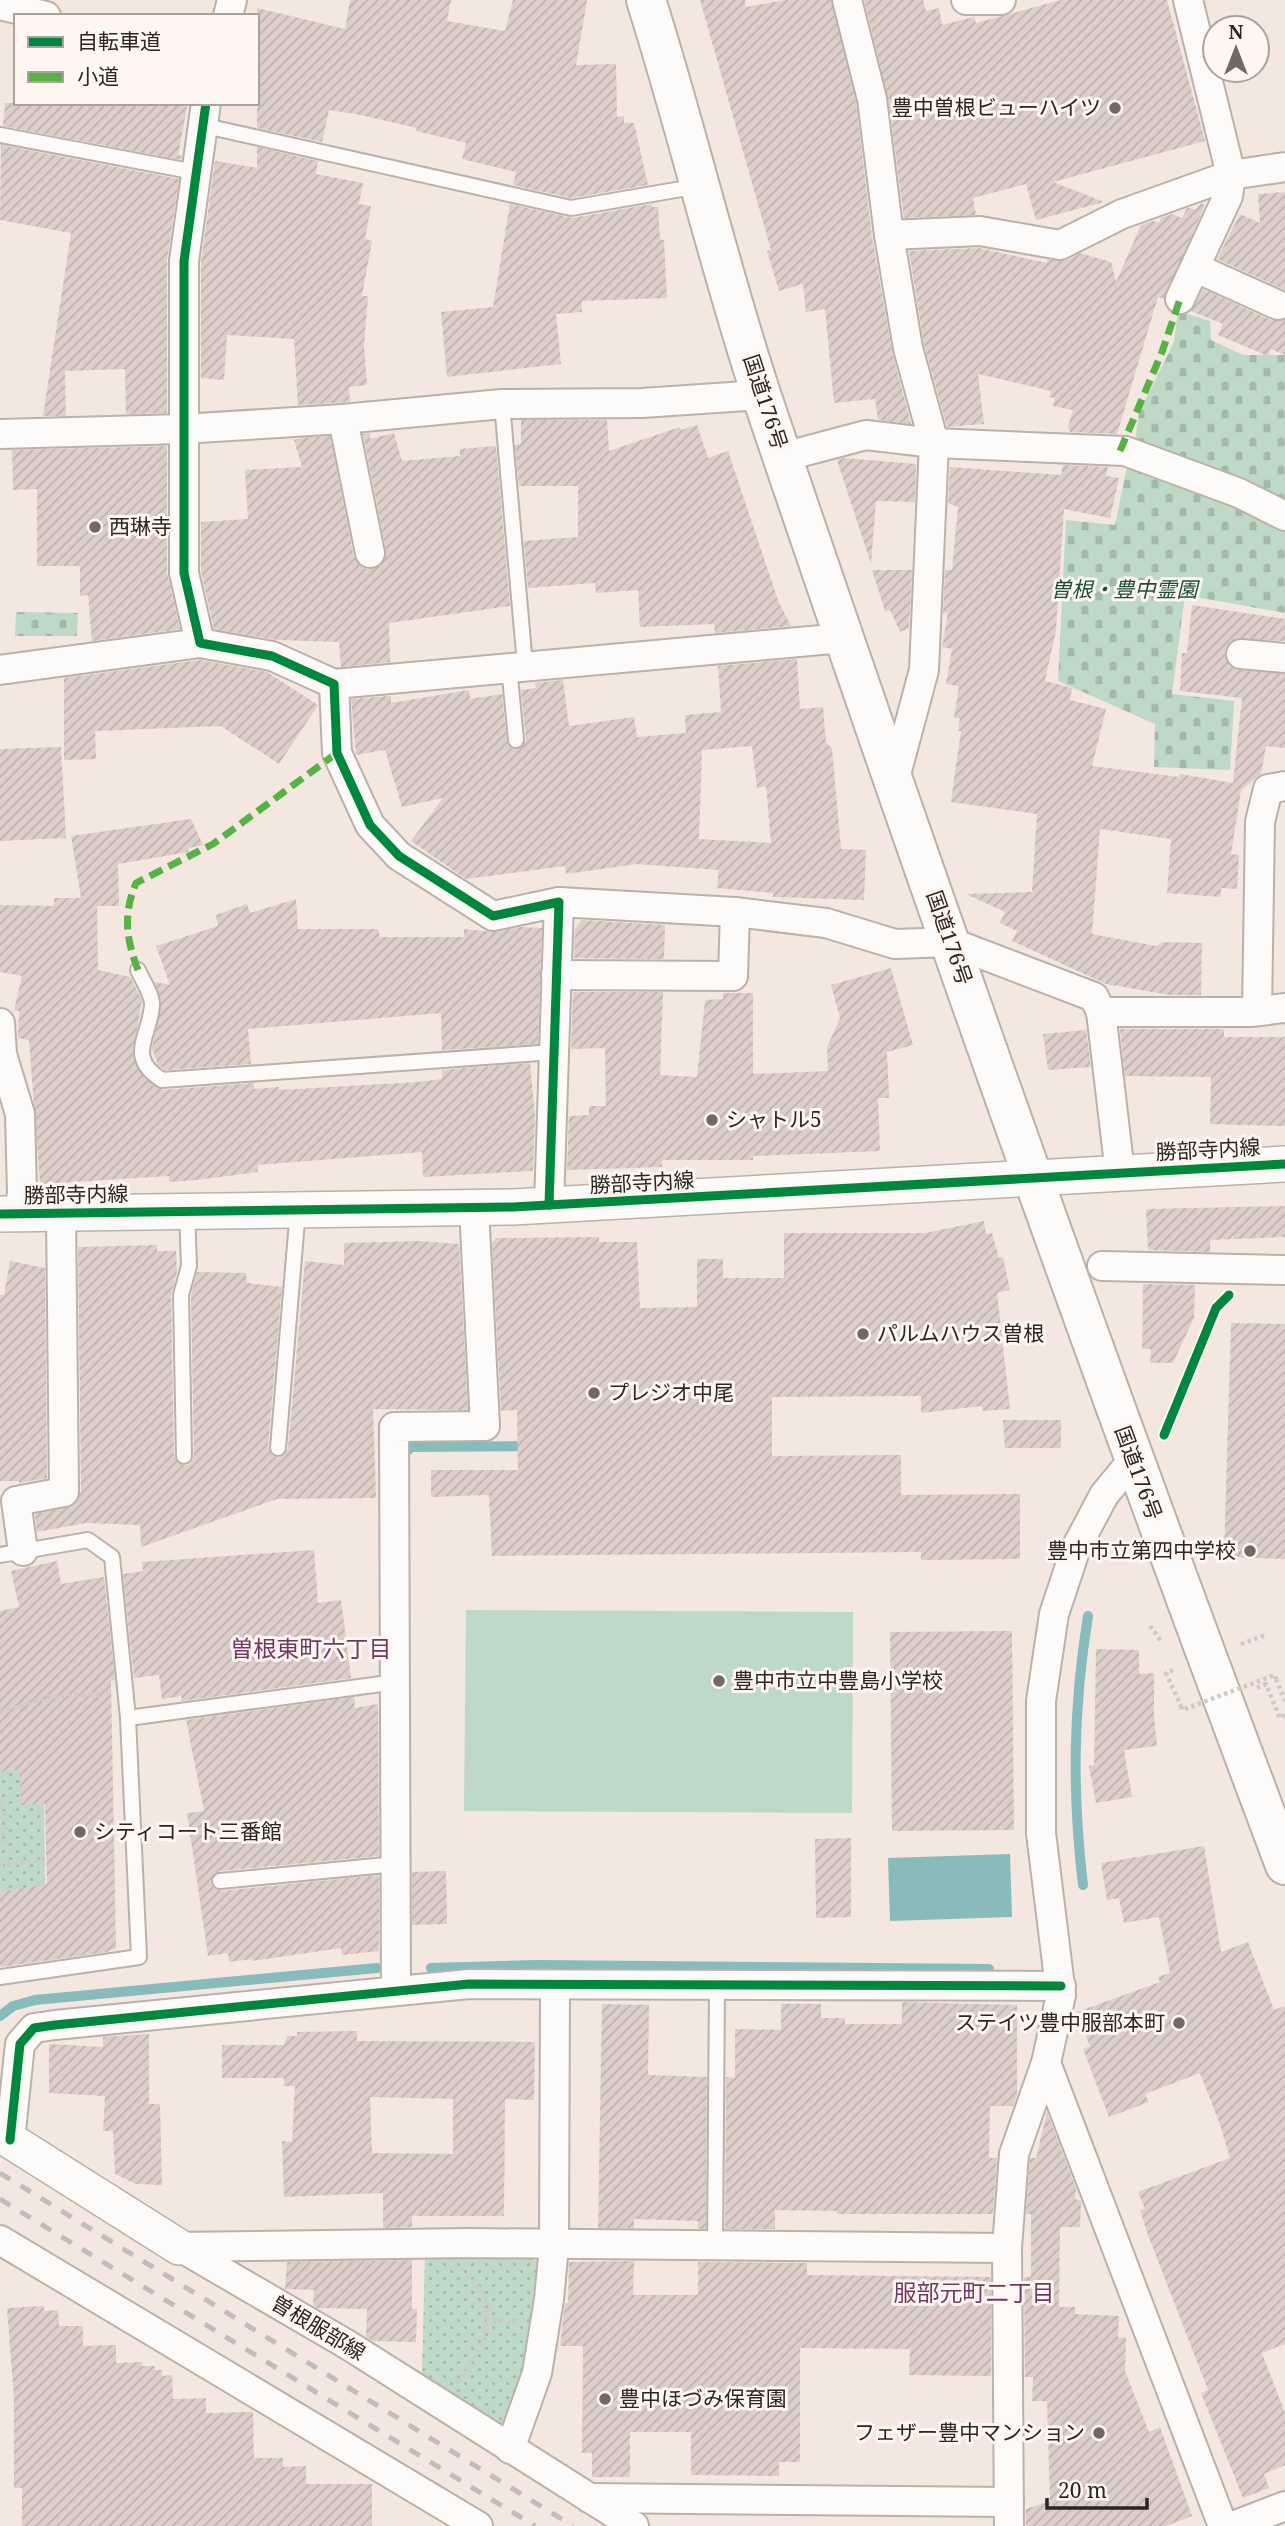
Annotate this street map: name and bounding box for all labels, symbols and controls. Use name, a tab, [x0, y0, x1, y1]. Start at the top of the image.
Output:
legend	[14, 14, 259, 105]
north arrow	[1201, 14, 1271, 84]
text: N	[1229, 19, 1244, 45]
text: 自転車道	[77, 27, 161, 55]
text: 小道	[77, 62, 119, 90]
place label: 豊中曽根ビューハイツ	[892, 93, 1101, 121]
marker: 豊中曽根ビューハイツ	[1107, 100, 1123, 116]
street label: 国道176号	[737, 351, 794, 453]
place label: 西琳寺	[109, 512, 172, 540]
marker: 西琳寺	[87, 519, 103, 535]
park label: 曽根・豊中霊園	[1051, 575, 1200, 603]
street label: 国道176号	[921, 887, 979, 989]
place label: シャトル5	[726, 1105, 822, 1133]
marker: シャトル5	[704, 1112, 720, 1128]
street label: 勝部寺内線	[1155, 1132, 1261, 1166]
street label: 勝部寺内線	[589, 1165, 695, 1199]
street label: 勝部寺内線	[23, 1179, 129, 1209]
place label: パルムハウス曽根	[877, 1319, 1045, 1347]
marker: パルムハウス曽根	[855, 1326, 871, 1342]
place label: プレジオ中尾	[608, 1378, 734, 1406]
marker: プレジオ中尾	[586, 1385, 602, 1401]
street label: 国道176号	[1109, 1422, 1169, 1524]
place label: 豊中市立第四中学校	[1047, 1536, 1236, 1564]
marker: 豊中市立第四中学校	[1242, 1543, 1258, 1559]
district label: 曽根東町六丁目	[231, 1632, 392, 1664]
place label: 豊中市立中豊島小学校	[733, 1666, 943, 1694]
marker: 豊中市立中豊島小学校	[711, 1673, 727, 1689]
place label: シティコート三番館	[94, 1817, 282, 1845]
marker: シティコート三番館	[72, 1824, 88, 1840]
place label: ステイツ豊中服部本町	[955, 2008, 1165, 2036]
marker: ステイツ豊中服部本町	[1171, 2015, 1187, 2031]
district label: 服部元町二丁目	[894, 2276, 1055, 2308]
street label: 曽根服部線	[266, 2288, 371, 2366]
place label: 豊中ほづみ保育園	[619, 2384, 787, 2412]
marker: 豊中ほづみ保育園	[597, 2391, 613, 2407]
place label: フェザー豊中マンション	[854, 2418, 1085, 2446]
marker: フェザー豊中マンション	[1091, 2425, 1107, 2441]
scale bar	[1047, 2466, 1147, 2510]
text: 20 m	[1058, 2476, 1107, 2504]

